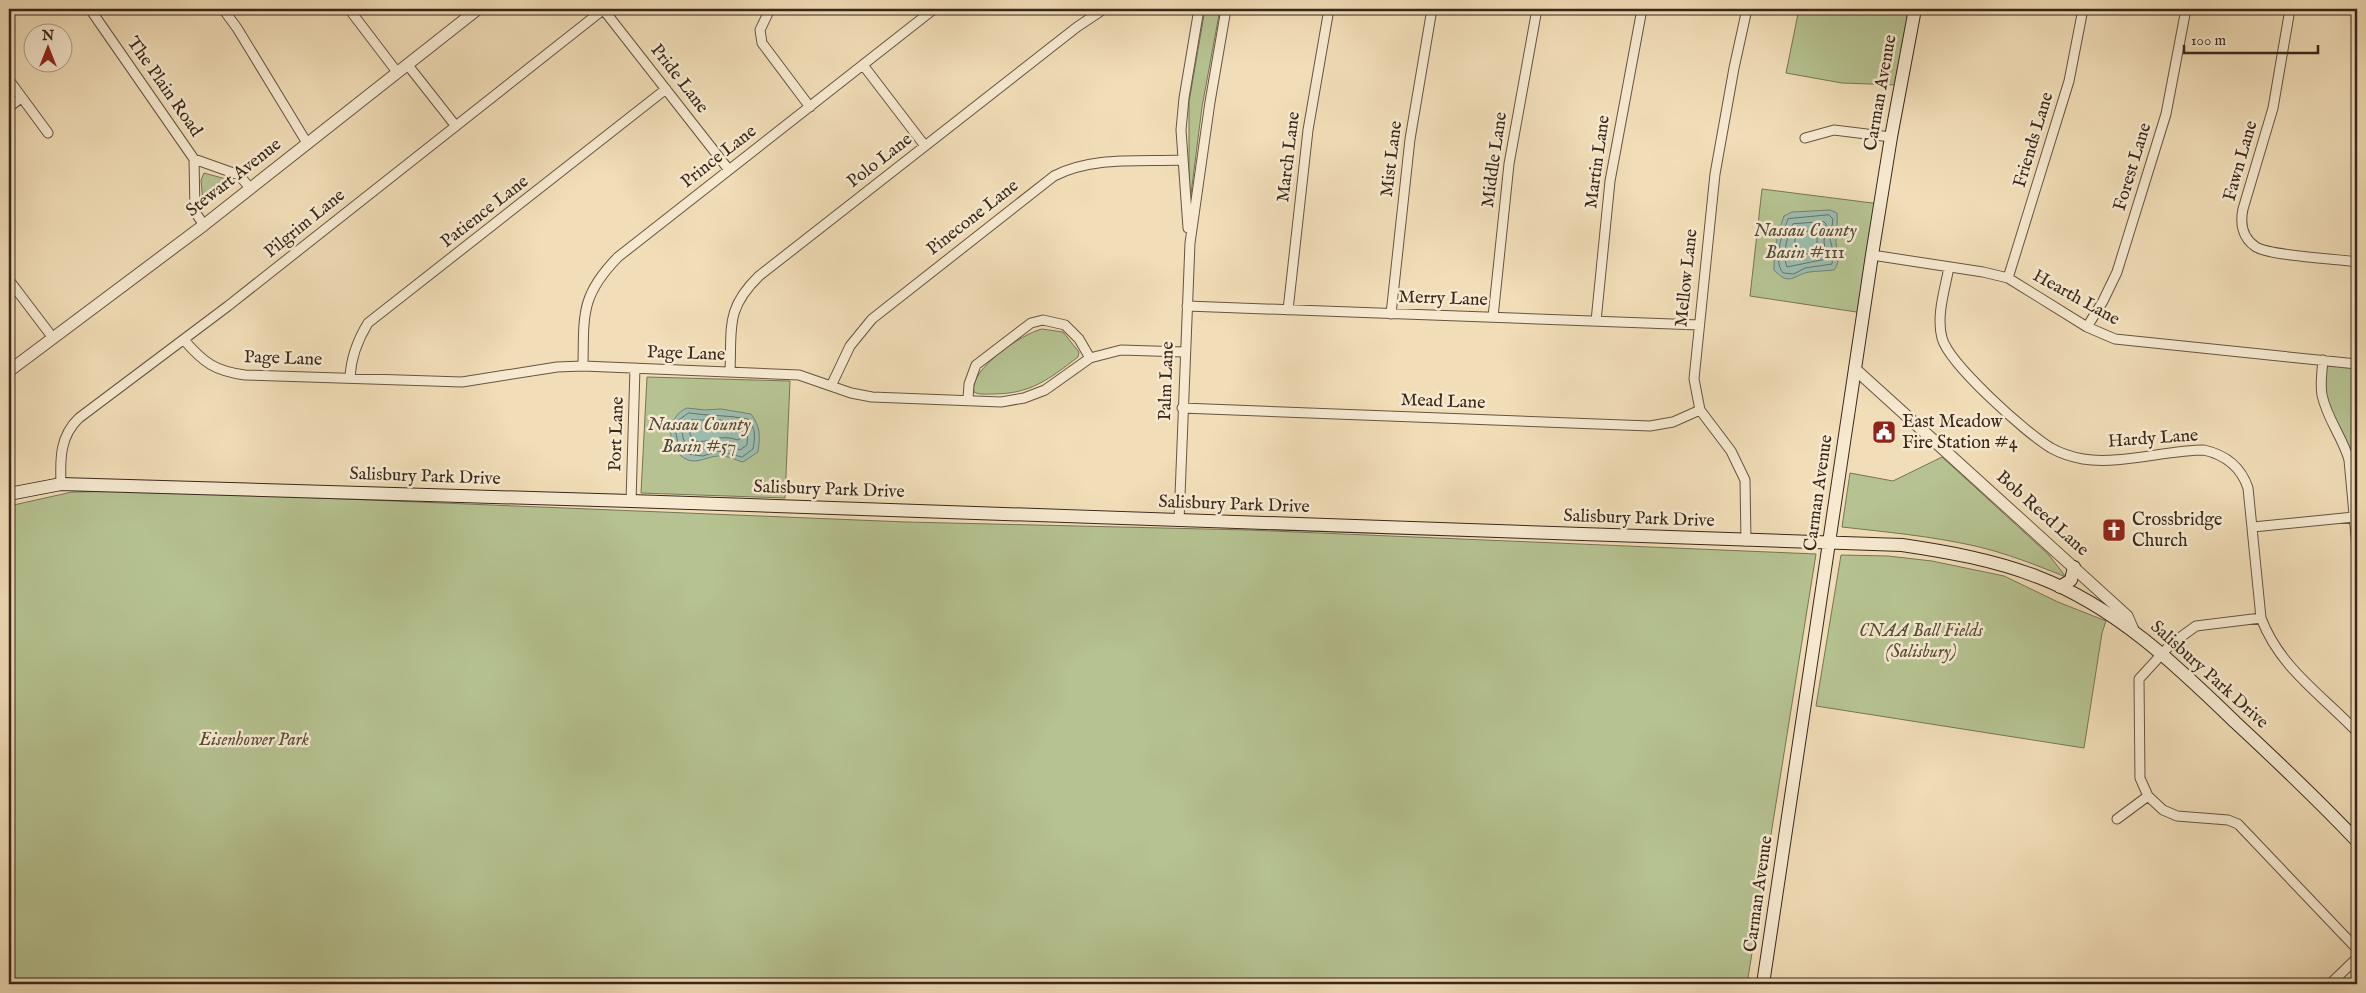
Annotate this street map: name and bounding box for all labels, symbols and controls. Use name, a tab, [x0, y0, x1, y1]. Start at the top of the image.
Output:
north arrow	[22, 22, 72, 72]
scale bar	[2184, 22, 2317, 54]
text: N	[41, 27, 54, 45]
text: 100 m	[2191, 31, 2227, 50]
street label: The Plain Road	[121, 32, 207, 142]
street label: Carman Avenue	[1859, 33, 1903, 153]
street label: Pride Lane	[645, 40, 713, 118]
street label: Friends Lane	[2009, 89, 2059, 191]
street label: March Lane	[1272, 110, 1306, 204]
street label: Middle Lane	[1477, 111, 1513, 209]
street label: Martin Lane	[1580, 114, 1616, 210]
street label: Fawn Lane	[2219, 118, 2263, 204]
street label: Prince Lane	[677, 120, 761, 194]
street label: Mist Lane	[1376, 120, 1408, 198]
street label: Forest Lane	[2109, 120, 2157, 214]
street label: Polo Lane	[843, 128, 917, 194]
street label: Stewart Avenue	[182, 134, 286, 222]
street label: Patience Lane	[436, 171, 534, 253]
street label: Pinecone Lane	[922, 175, 1024, 261]
street label: Pilgrim Lane	[260, 184, 350, 264]
water label: Nassau County Basin #111	[1753, 219, 1857, 265]
street label: Mellow Lane	[1670, 228, 1704, 328]
street label: Hearth Lane	[2028, 265, 2124, 331]
street label: Merry Lane	[1398, 286, 1488, 312]
street label: Page Lane	[646, 341, 726, 367]
street label: Palm Lane	[1154, 341, 1180, 421]
street label: Page Lane	[243, 346, 323, 372]
street label: Mead Lane	[1400, 389, 1486, 415]
street label: Port Lane	[604, 396, 630, 472]
place label: East Meadow Fire Station #4	[1902, 411, 2018, 455]
water label: Nassau County Basin #57	[647, 413, 751, 459]
public building icon: East Meadow Fire Station #4	[1871, 419, 1897, 445]
street label: Hardy Lane	[2107, 424, 2199, 454]
street label: Carman Avenue	[1799, 433, 1839, 553]
street label: Salisbury Park Drive	[349, 463, 501, 491]
street label: Bob Reed Lane	[1991, 466, 2093, 562]
street label: Salisbury Park Drive	[753, 476, 905, 504]
street label: Salisbury Park Drive	[1158, 491, 1310, 519]
street label: Salisbury Park Drive	[1563, 505, 1715, 533]
place label: Crossbridge Church	[2132, 509, 2222, 553]
church icon: Crossbridge Church	[2101, 517, 2127, 543]
street label: Salisbury Park Drive	[2145, 616, 2273, 734]
park label: CNAA Ball Fields (Salisbury)	[1859, 620, 1984, 664]
park label: Eisenhower Park	[198, 729, 309, 752]
street label: Carman Avenue	[1739, 834, 1779, 954]

